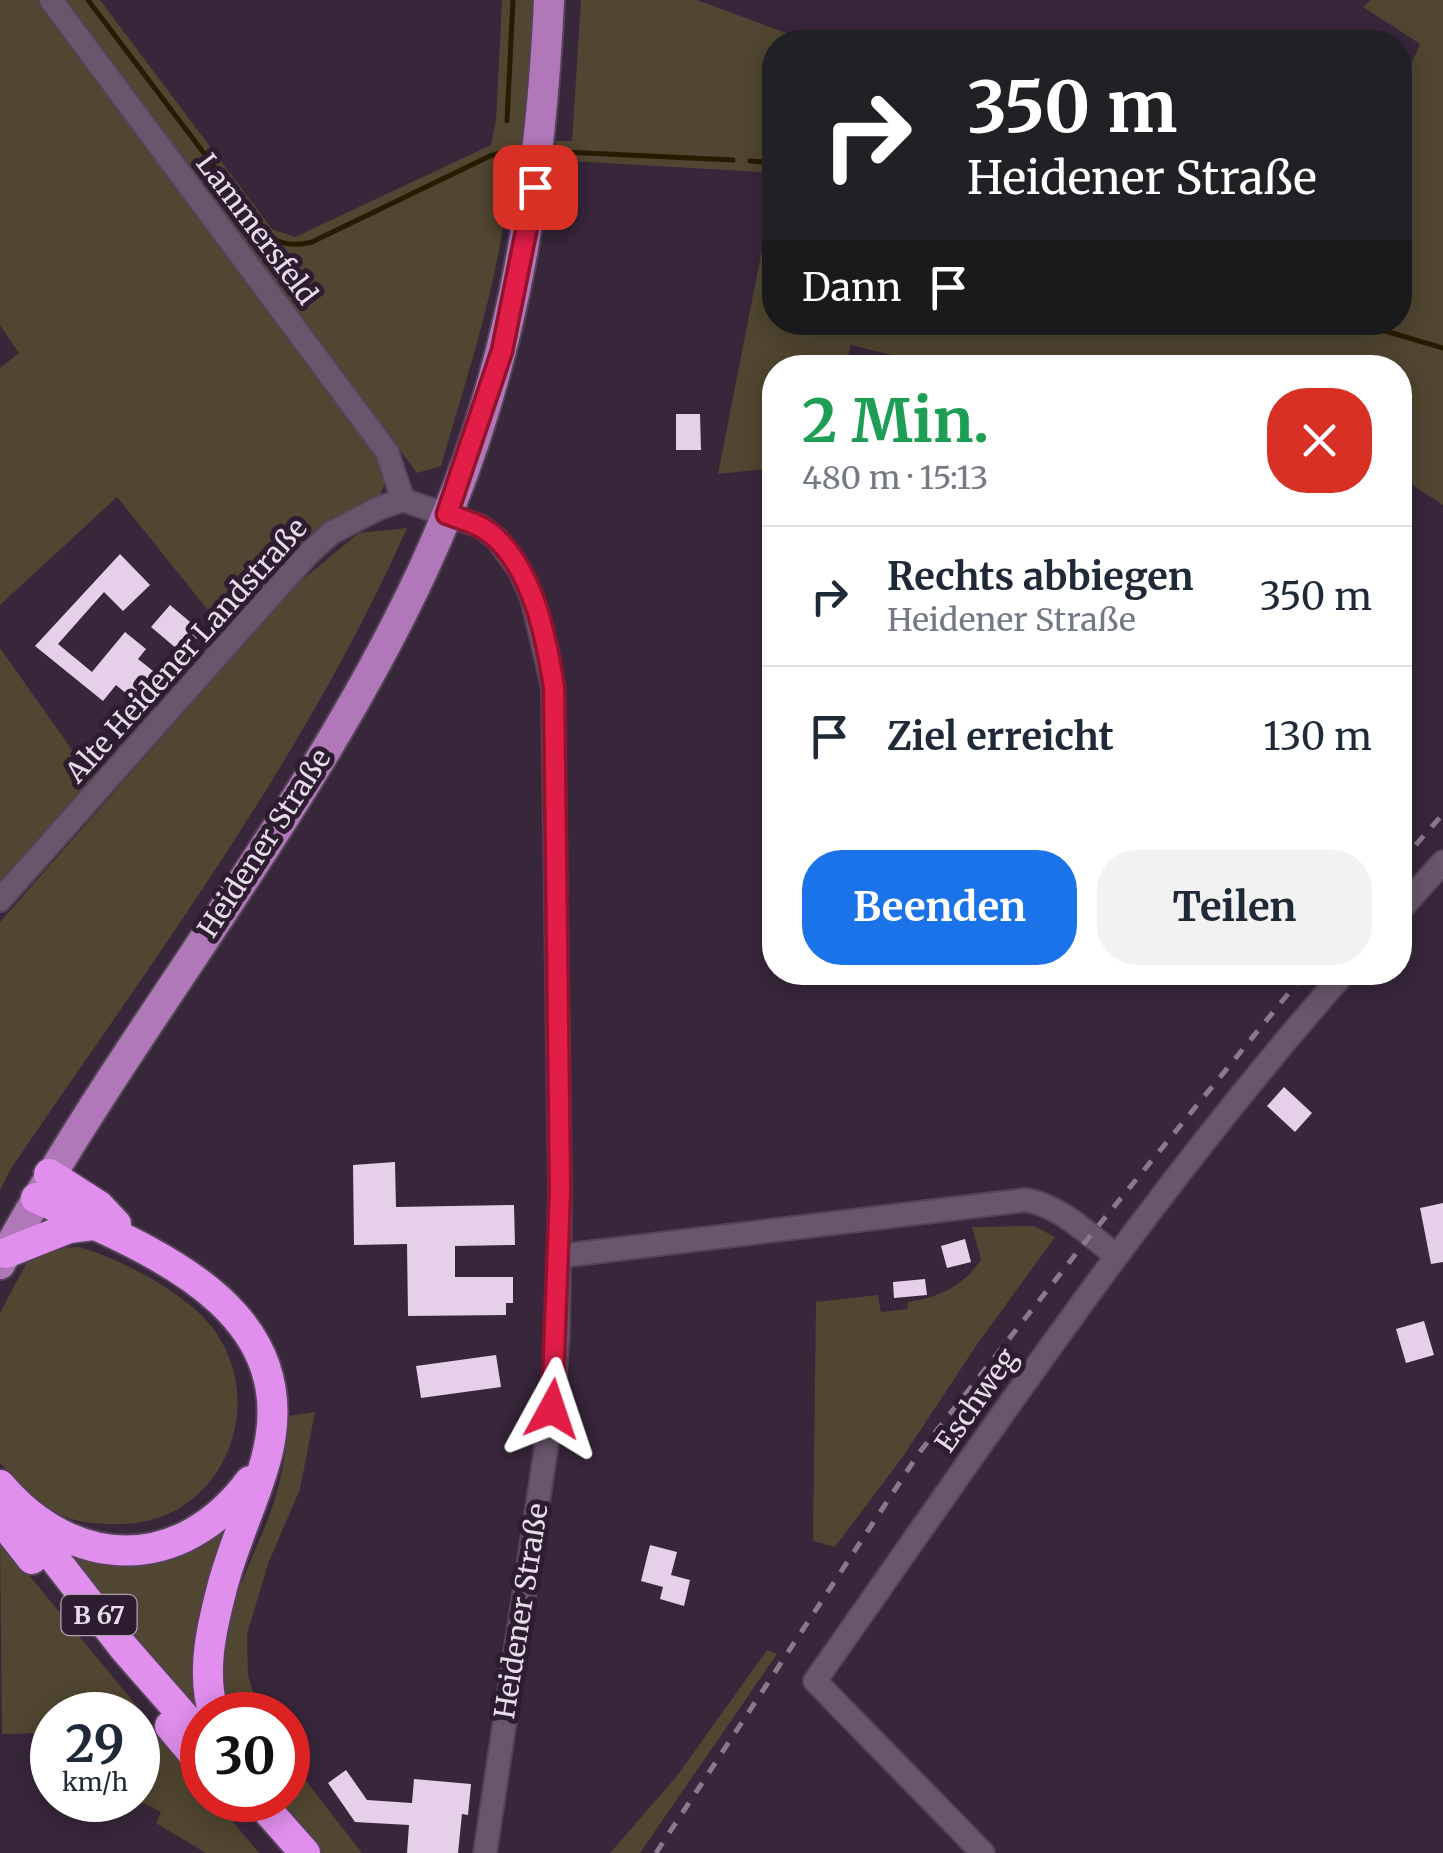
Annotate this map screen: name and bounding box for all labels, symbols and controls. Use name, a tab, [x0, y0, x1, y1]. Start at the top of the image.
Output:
text: 350 m	[967, 63, 1177, 151]
icon: right	[802, 70, 932, 200]
pin	[493, 145, 578, 230]
street label: Lammersfeld	[189, 147, 325, 312]
text: Heidener Straße	[967, 150, 1317, 206]
icon: arrive	[508, 160, 563, 215]
icon: arrive	[921, 260, 976, 315]
text: Dann	[802, 264, 901, 311]
text: 2 Min.	[802, 383, 989, 458]
button: close	[1267, 388, 1372, 493]
text: 480 m · 15:13	[802, 458, 988, 498]
street label: Alte Heidener Landstraße	[57, 510, 314, 791]
text: Rechts abbiegen	[887, 553, 1193, 600]
icon: right	[802, 569, 857, 624]
text: 350 m	[1260, 573, 1372, 620]
text: Heidener Straße	[887, 600, 1136, 640]
icon: arrive	[802, 709, 857, 764]
text: Ziel erreicht	[887, 713, 1114, 760]
text: 130 m	[1263, 713, 1372, 760]
street label: Heidener Straße	[190, 742, 338, 944]
button: Beenden	[802, 850, 1077, 965]
button: Teilen	[1097, 850, 1372, 965]
street label: Eschweg	[927, 1341, 1025, 1459]
position arrow	[500, 1357, 604, 1461]
street label: Heidener Straße	[486, 1501, 556, 1721]
road number: B 67	[62, 1595, 136, 1635]
speed limit sign: 30	[180, 1692, 310, 1822]
text: 29	[65, 1713, 125, 1776]
text: km/h	[62, 1766, 128, 1798]

